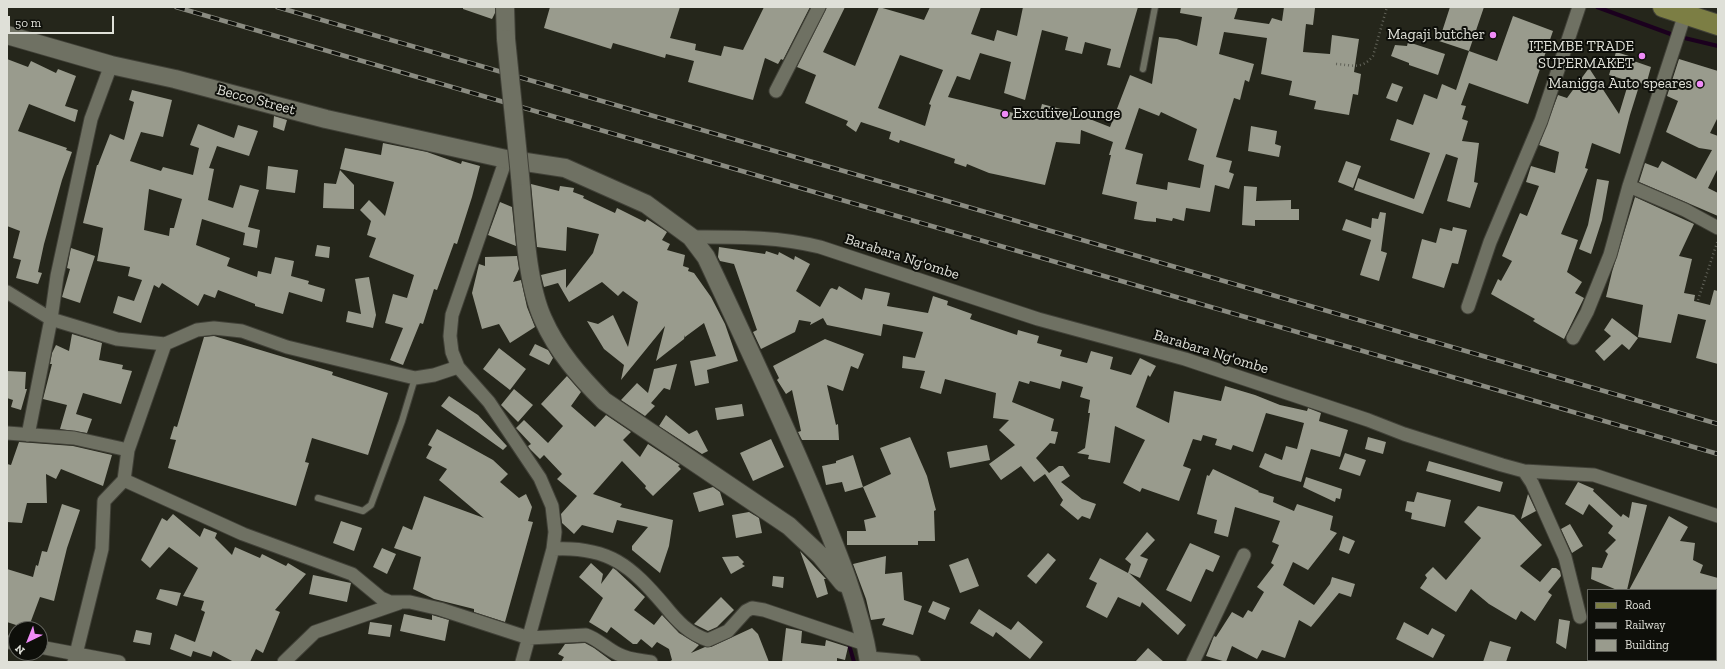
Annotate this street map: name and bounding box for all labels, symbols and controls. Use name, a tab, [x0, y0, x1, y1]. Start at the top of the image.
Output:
scale bar	[10, 8, 116, 34]
text: 50 m	[15, 16, 41, 30]
place label: Magaji butcher	[1387, 26, 1485, 44]
marker: Magaji butcher	[1488, 30, 1498, 40]
place label: ITEMBE TRADE SUPERMAKET	[1529, 38, 1634, 73]
marker: ITEMBE TRADE SUPERMAKET	[1637, 51, 1647, 61]
place label: Manigga Auto speares	[1548, 75, 1692, 93]
marker: Manigga Auto speares	[1695, 79, 1705, 89]
street label: Becco Street	[215, 81, 297, 119]
place label: Excutive Lounge	[1013, 105, 1120, 123]
marker: Excutive Lounge	[1000, 109, 1010, 119]
street label: Barabara Ng'ombe	[842, 230, 962, 284]
street label: Barabara Ng'ombe	[1151, 326, 1271, 378]
legend	[1587, 589, 1717, 661]
text: Road	[1625, 598, 1651, 612]
text: Railway	[1625, 618, 1666, 632]
north arrow	[8, 621, 48, 661]
text: Building	[1625, 638, 1669, 652]
text: N	[13, 642, 28, 657]

